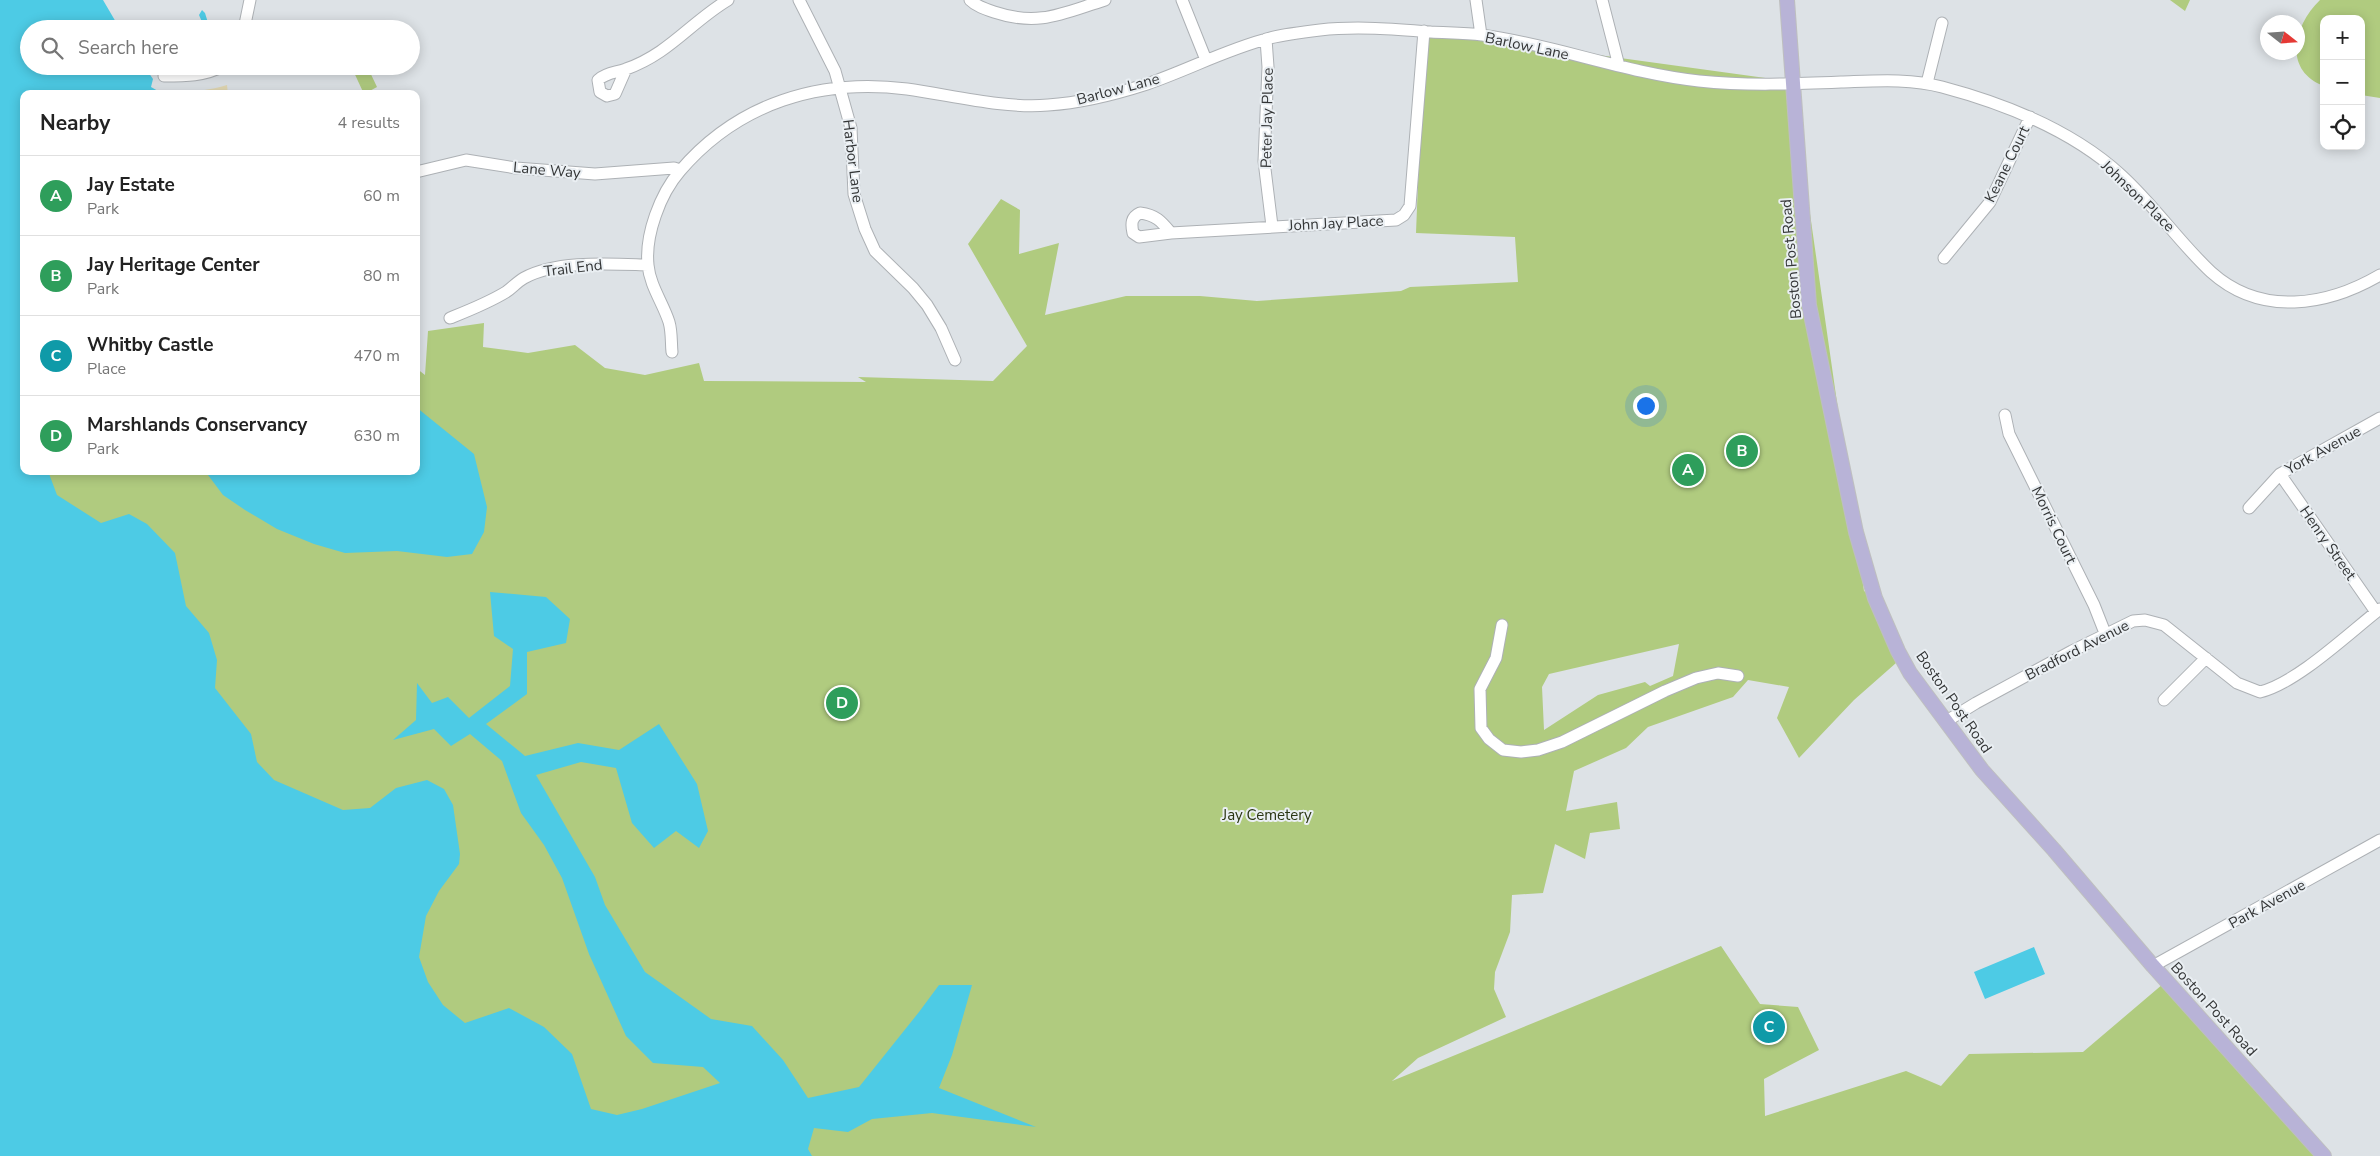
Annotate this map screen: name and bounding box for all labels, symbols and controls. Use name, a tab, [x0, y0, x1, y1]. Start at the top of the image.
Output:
north arrow	[2260, 15, 2305, 60]
map controls	[2320, 15, 2365, 150]
button: +	[2320, 15, 2365, 60]
search box	[20, 20, 420, 75]
street label: Barlow Lane	[1483, 27, 1571, 65]
icon: search	[38, 34, 66, 62]
text: Search here	[78, 35, 179, 61]
button: −	[2320, 60, 2365, 105]
street label: Barlow Lane	[1074, 68, 1162, 110]
street label: Peter Jay Place	[1256, 68, 1278, 168]
button: locate	[2320, 105, 2365, 150]
text: Nearby	[40, 109, 110, 137]
text: 4 results	[338, 112, 400, 134]
street label: Harbor Lane	[838, 118, 868, 204]
street label: Keane Court	[1980, 122, 2034, 206]
street label: Johnson Place	[2096, 155, 2179, 236]
street label: Lane Way	[512, 157, 582, 183]
text: Jay Estate	[87, 172, 175, 198]
text: A	[50, 185, 62, 207]
text: 60 m	[363, 185, 400, 207]
text: Park	[87, 198, 119, 220]
street label: Boston Post Road	[1776, 198, 1806, 320]
street label: John Jay Place	[1287, 211, 1384, 236]
text: Jay Heritage Center	[87, 252, 260, 278]
street label: Trail End	[543, 254, 603, 282]
text: B	[50, 265, 62, 287]
text: 80 m	[363, 265, 400, 287]
text: Park	[87, 278, 119, 300]
text: Whitby Castle	[87, 332, 213, 358]
text: C	[51, 345, 61, 367]
text: 470 m	[353, 345, 400, 367]
text: Place	[87, 358, 126, 380]
your location	[1633, 393, 1659, 419]
text: Marshlands Conservancy	[87, 412, 307, 438]
street label: York Avenue	[2281, 421, 2365, 480]
text: D	[50, 425, 62, 447]
text: 630 m	[353, 425, 400, 447]
pin: B	[1726, 432, 1758, 470]
text: Park	[87, 438, 119, 460]
pin: A	[1672, 451, 1704, 489]
street label: Morris Court	[2027, 483, 2082, 568]
street label: Henry Street	[2295, 502, 2361, 585]
street label: Bradford Avenue	[2022, 615, 2132, 685]
street label: Boston Post Road	[1911, 647, 1997, 757]
pin: D	[826, 684, 858, 722]
park label: Jay Cemetery	[1221, 805, 1312, 825]
street label: Park Avenue	[2225, 875, 2309, 933]
street label: Boston Post Road	[2166, 958, 2262, 1060]
pin: C	[1753, 1008, 1785, 1046]

